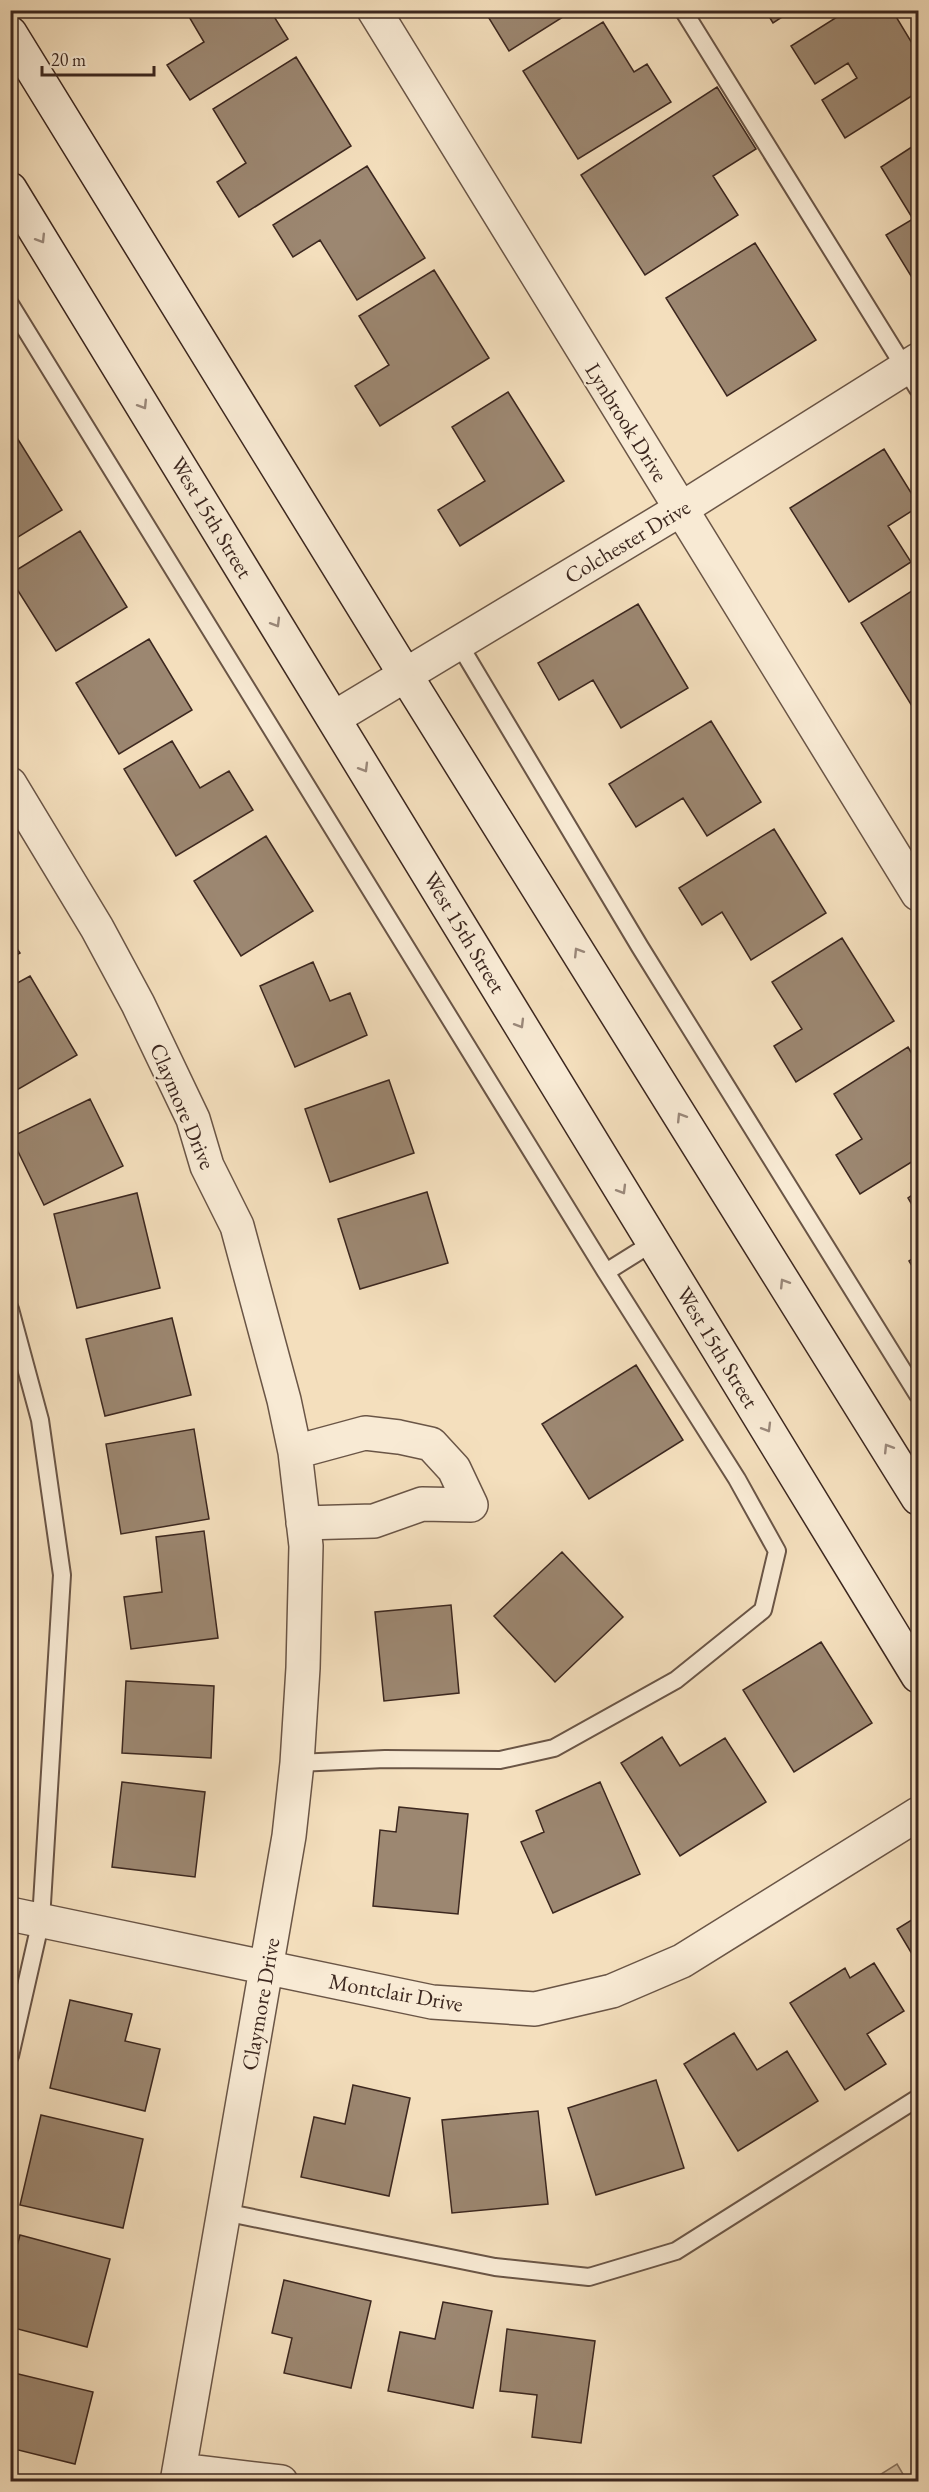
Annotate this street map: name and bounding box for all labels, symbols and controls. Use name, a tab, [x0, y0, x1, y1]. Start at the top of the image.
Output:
scale bar	[42, 39, 154, 77]
text: 20 m	[51, 48, 86, 71]
one-way arrow	[34, 233, 46, 243]
street label: Lynbrook Drive	[579, 357, 675, 487]
one-way arrow	[136, 399, 148, 409]
street label: West 15th Street	[164, 451, 259, 584]
street label: Colchester Drive	[559, 492, 696, 590]
one-way arrow	[269, 617, 281, 627]
one-way arrow	[357, 762, 369, 772]
street label: West 15th Street	[417, 866, 512, 999]
one-way arrow	[574, 948, 585, 959]
one-way arrow	[513, 1018, 525, 1028]
street label: Claymore Drive	[143, 1039, 222, 1174]
one-way arrow	[677, 1113, 689, 1123]
one-way arrow	[615, 1184, 627, 1194]
one-way arrow	[780, 1279, 792, 1289]
street label: West 15th Street	[670, 1281, 765, 1414]
one-way arrow	[760, 1422, 772, 1432]
one-way arrow	[883, 1444, 895, 1454]
street label: Claymore Drive	[235, 1935, 287, 2073]
street label: Montclair Drive	[326, 1966, 466, 2019]

